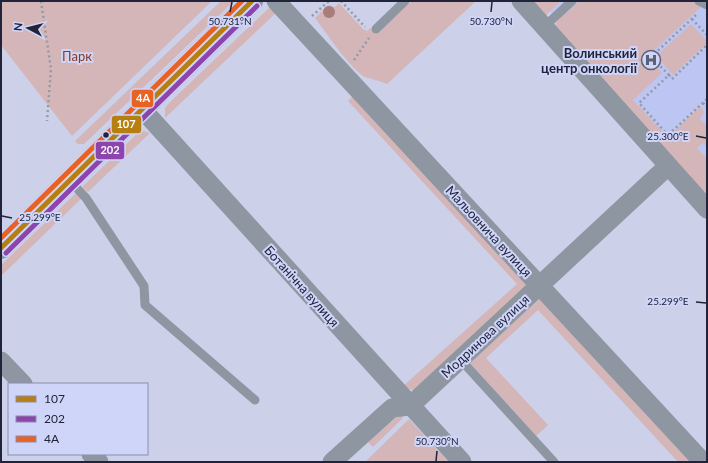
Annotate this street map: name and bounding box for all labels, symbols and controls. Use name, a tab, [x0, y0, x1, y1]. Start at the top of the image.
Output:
north arrow	[8, 8, 48, 48]
text: 50.731°N	[208, 15, 252, 27]
text: 50.730°N	[469, 15, 513, 27]
text: N	[11, 22, 25, 32]
place label: Волинський центр онкології	[541, 45, 638, 76]
park label: Парк	[62, 48, 92, 64]
hospital icon: Волинський центр онкології	[640, 49, 662, 71]
line badge: 4А	[131, 89, 154, 108]
text: 4А	[136, 91, 150, 104]
line badge: 107	[111, 115, 142, 134]
text: 107	[116, 117, 136, 130]
unlabelled marker	[101, 130, 111, 140]
text: 25.300°E	[647, 130, 689, 142]
line badge: 202	[95, 141, 125, 160]
text: 202	[100, 143, 120, 156]
street label: Мальовнича вулиця	[443, 182, 535, 280]
text: 25.299°E	[19, 211, 61, 223]
street label: Ботанічна вулиця	[261, 242, 343, 330]
street label: Модринова вулиця	[438, 291, 532, 381]
text: 25.299°E	[647, 295, 689, 307]
legend	[8, 383, 148, 455]
text: 107	[44, 391, 65, 406]
text: 202	[44, 411, 65, 426]
text: 4А	[44, 431, 60, 446]
text: 50.730°N	[415, 435, 459, 447]

